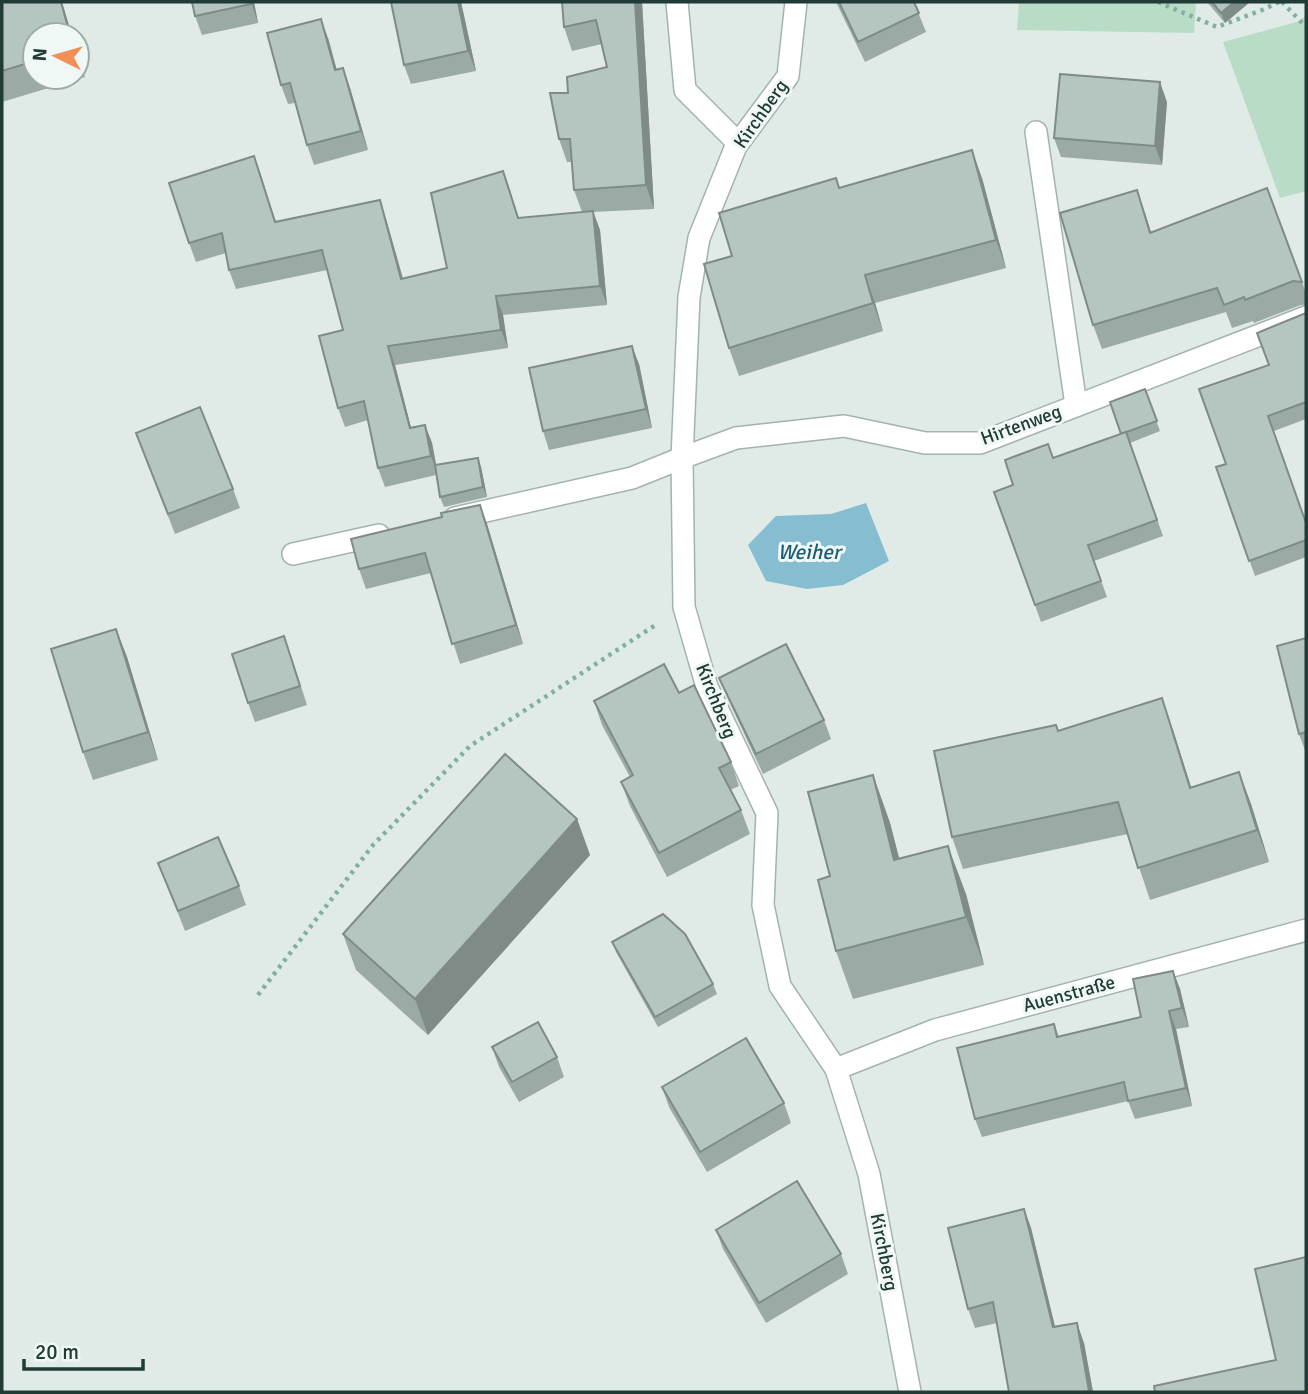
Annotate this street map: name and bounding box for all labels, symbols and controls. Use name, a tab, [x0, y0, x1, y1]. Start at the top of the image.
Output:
north arrow	[21, 21, 91, 91]
text: N	[28, 47, 53, 62]
street label: Kirchberg	[729, 75, 793, 153]
street label: Hirtenweg	[977, 399, 1065, 451]
water label: Weiher	[778, 539, 844, 565]
street label: Kirchberg	[690, 660, 742, 742]
street label: Auenstraße	[1020, 970, 1118, 1018]
street label: Kirchberg	[865, 1211, 903, 1293]
scale bar	[24, 1328, 144, 1372]
text: 20 m	[35, 1339, 79, 1365]

